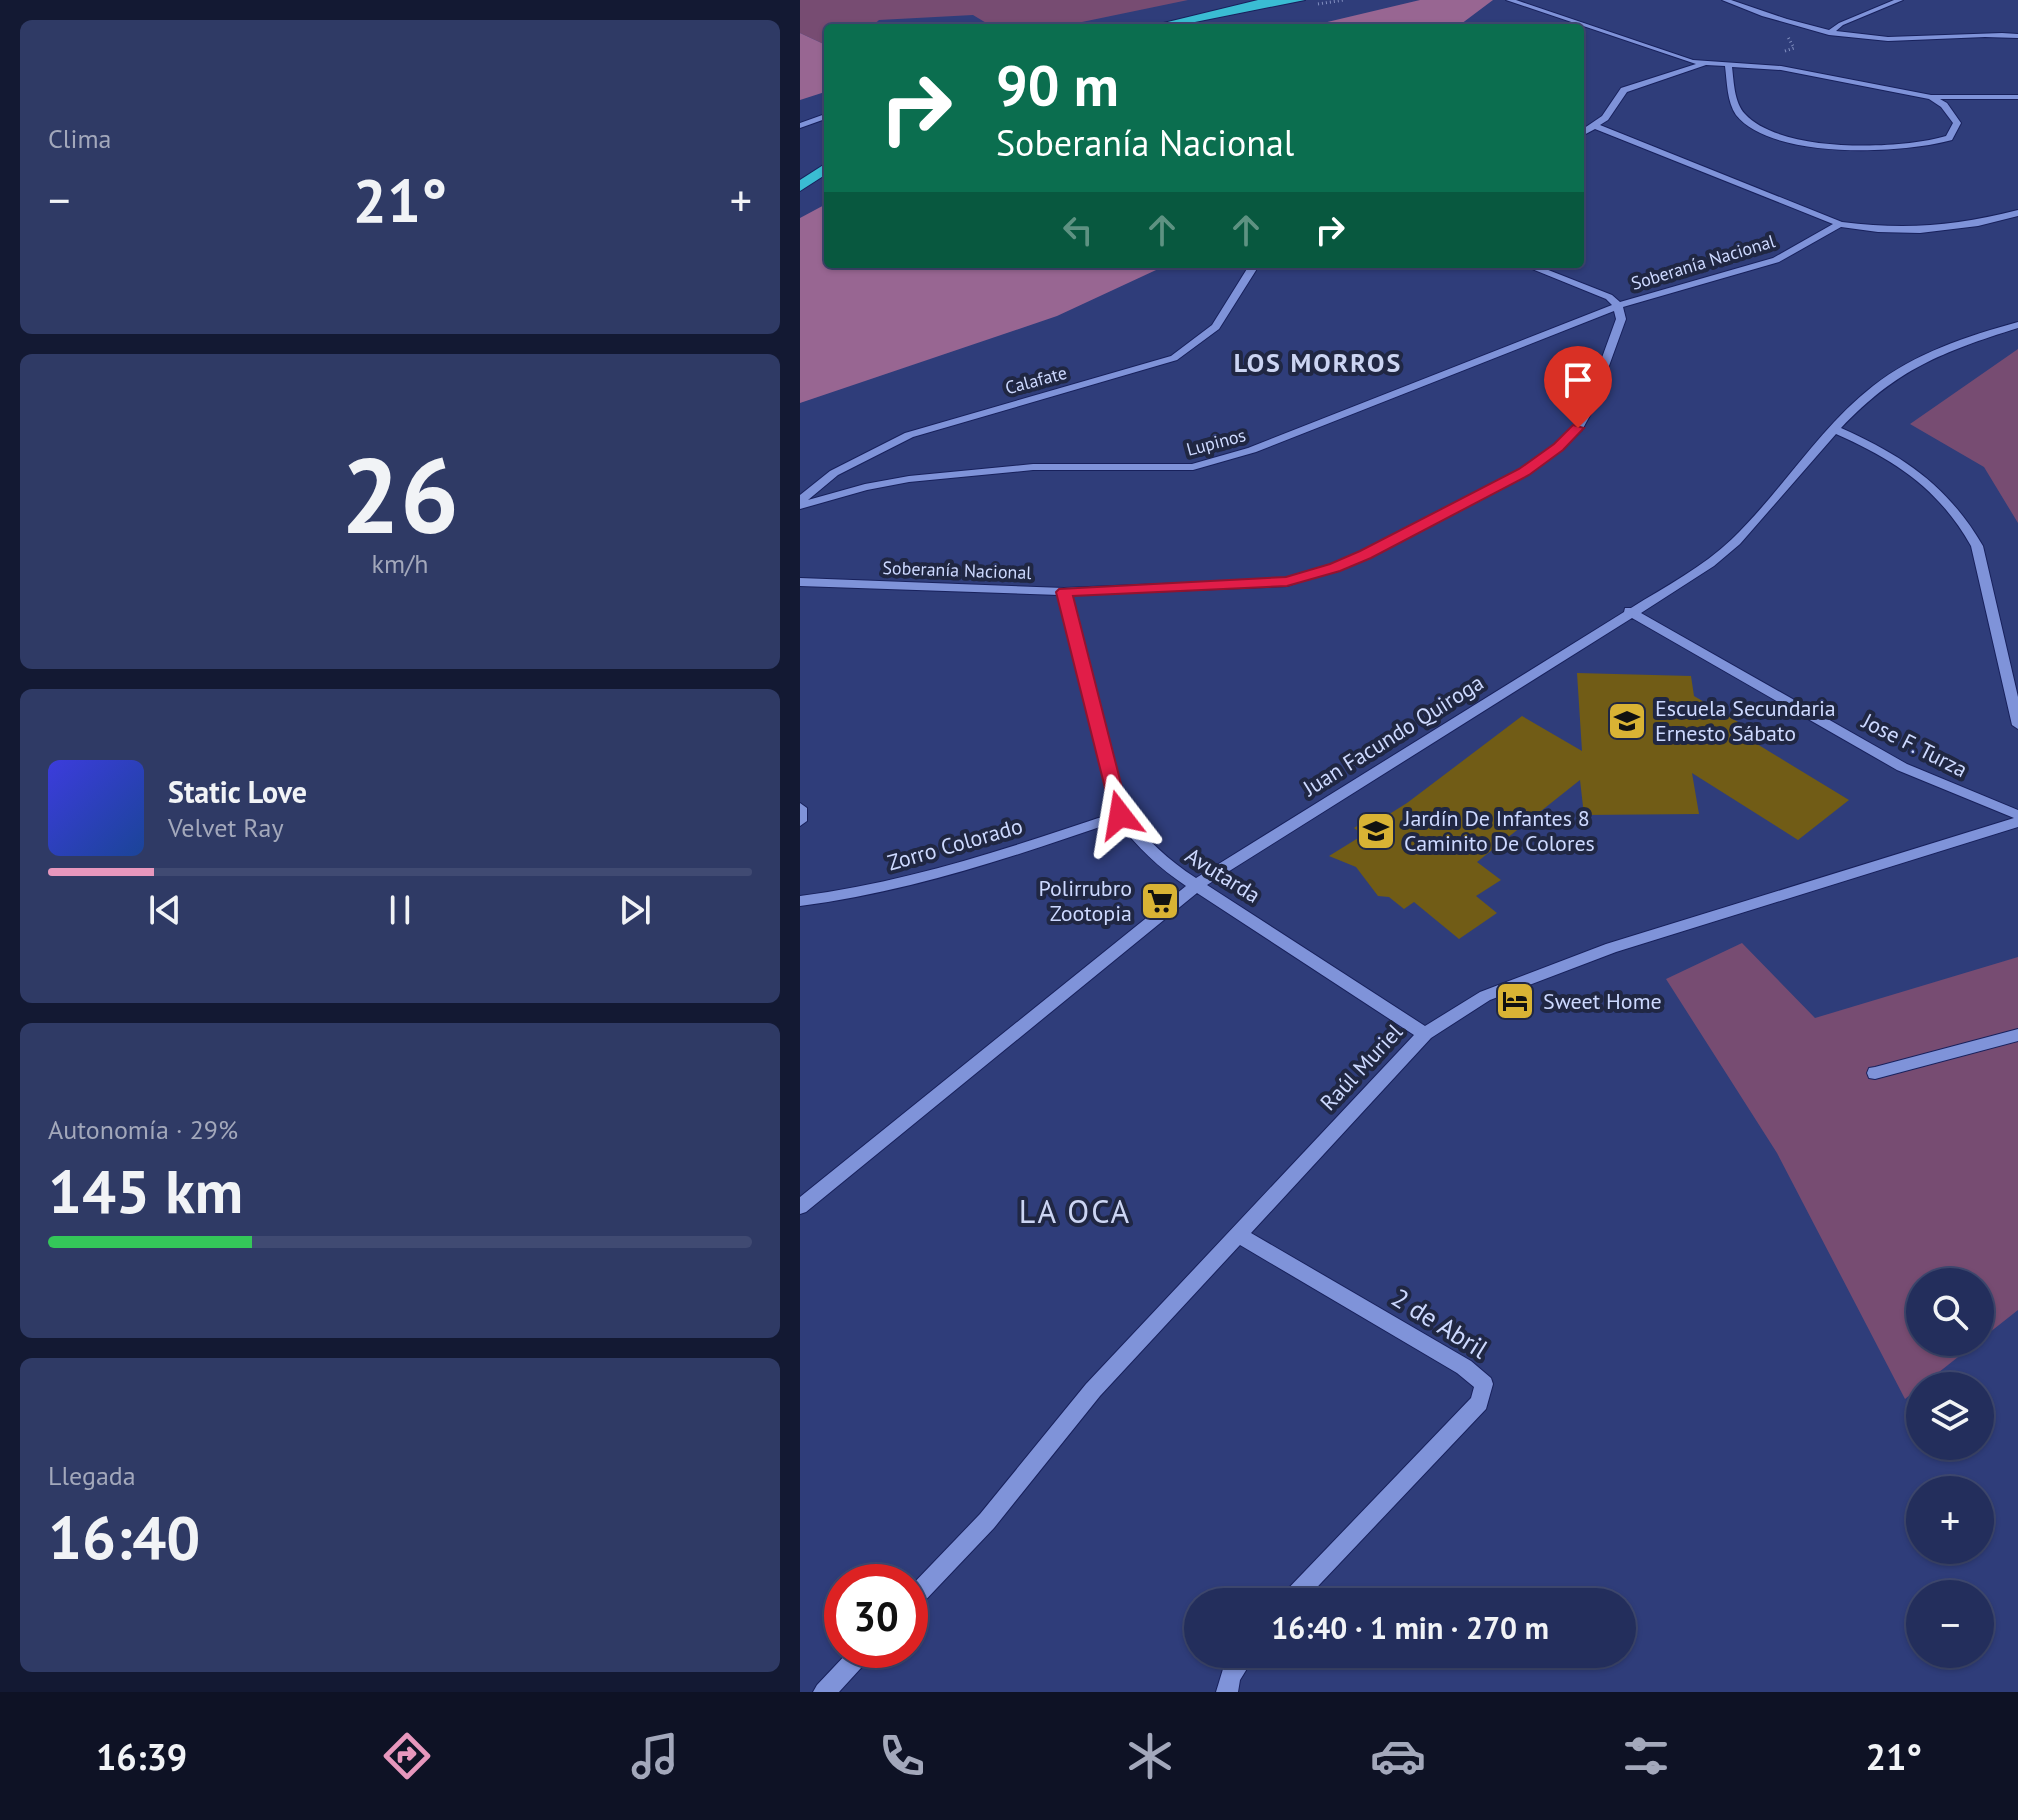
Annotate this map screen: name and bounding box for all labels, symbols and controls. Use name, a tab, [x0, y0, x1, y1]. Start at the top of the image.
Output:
text: 90 m	[996, 49, 1119, 121]
icon: right	[864, 56, 968, 160]
text: Soberanía Nacional	[996, 119, 1294, 166]
text: Clima	[48, 122, 111, 155]
text: 21°	[353, 161, 447, 239]
text: −	[48, 171, 70, 228]
text: +	[730, 171, 752, 228]
icon: left	[1056, 208, 1100, 252]
icon: ahead	[1140, 208, 1184, 252]
icon: ahead	[1224, 208, 1268, 252]
icon: right	[1308, 208, 1352, 252]
street label: Soberanía Nacional	[1628, 229, 1778, 295]
district label: LOS MORROS	[1234, 346, 1402, 379]
pin	[1544, 346, 1612, 428]
icon: arrive	[1556, 358, 1600, 402]
street label: Calafate	[1003, 361, 1069, 399]
street label: Lupinos	[1184, 423, 1248, 461]
text: 26	[341, 427, 459, 562]
text: km/h	[372, 547, 429, 580]
street label: Soberanía Nacional	[882, 556, 1033, 584]
street label: Juan Facundo Quiroga	[1297, 668, 1488, 802]
place label: Escuela Secundaria Ernesto Sábato	[1655, 694, 1836, 747]
school or university icon: Escuela Secundaria Ernesto Sábato	[1606, 700, 1648, 742]
street label: Jose F. Turza	[1857, 706, 1972, 783]
text: Static Love	[168, 772, 307, 811]
position arrow	[1078, 773, 1162, 857]
place label: Jardín De Infantes 8 Caminito De Colores	[1403, 804, 1595, 857]
school or university icon: Jardín De Infantes 8 Caminito De Colores	[1355, 810, 1397, 852]
text: Velvet Ray	[168, 811, 284, 844]
street label: Zorro Colorado	[884, 811, 1026, 877]
street label: Avutarda	[1180, 841, 1266, 909]
place label: Polirrubro Zootopia	[1038, 874, 1132, 927]
supermarket icon: Polirrubro Zootopia	[1139, 880, 1181, 922]
icon: previous	[143, 888, 187, 932]
icon: pause	[378, 888, 422, 932]
icon: next	[613, 888, 657, 932]
hotel icon: Sweet Home	[1494, 980, 1536, 1022]
place label: Sweet Home	[1543, 987, 1662, 1015]
street label: Raúl Muriel	[1314, 1017, 1409, 1116]
text: Autonomía · 29%	[48, 1113, 238, 1146]
text: 145 km	[48, 1152, 243, 1230]
district label: LA OCA	[1019, 1190, 1131, 1232]
map controls	[1906, 1268, 1994, 1668]
button: search	[1906, 1268, 1994, 1356]
street label: 2 de Abril	[1386, 1281, 1494, 1366]
button: layers	[1906, 1372, 1994, 1460]
text: Llegada	[48, 1459, 136, 1492]
button: +	[1906, 1476, 1994, 1564]
text: 16:40	[48, 1498, 200, 1576]
speed limit sign: 30	[824, 1564, 928, 1668]
button: −	[1906, 1580, 1994, 1668]
text: 16:40 · 1 min · 270 m	[1271, 1608, 1549, 1647]
icon: directions	[379, 1728, 435, 1784]
icon: music	[627, 1728, 683, 1784]
icon: phone	[874, 1728, 930, 1784]
icon: climate	[1122, 1728, 1178, 1784]
icon: car	[1370, 1728, 1426, 1784]
icon: filters	[1618, 1728, 1674, 1784]
text: 16:39	[96, 1733, 187, 1780]
text: 21°	[1865, 1733, 1922, 1780]

